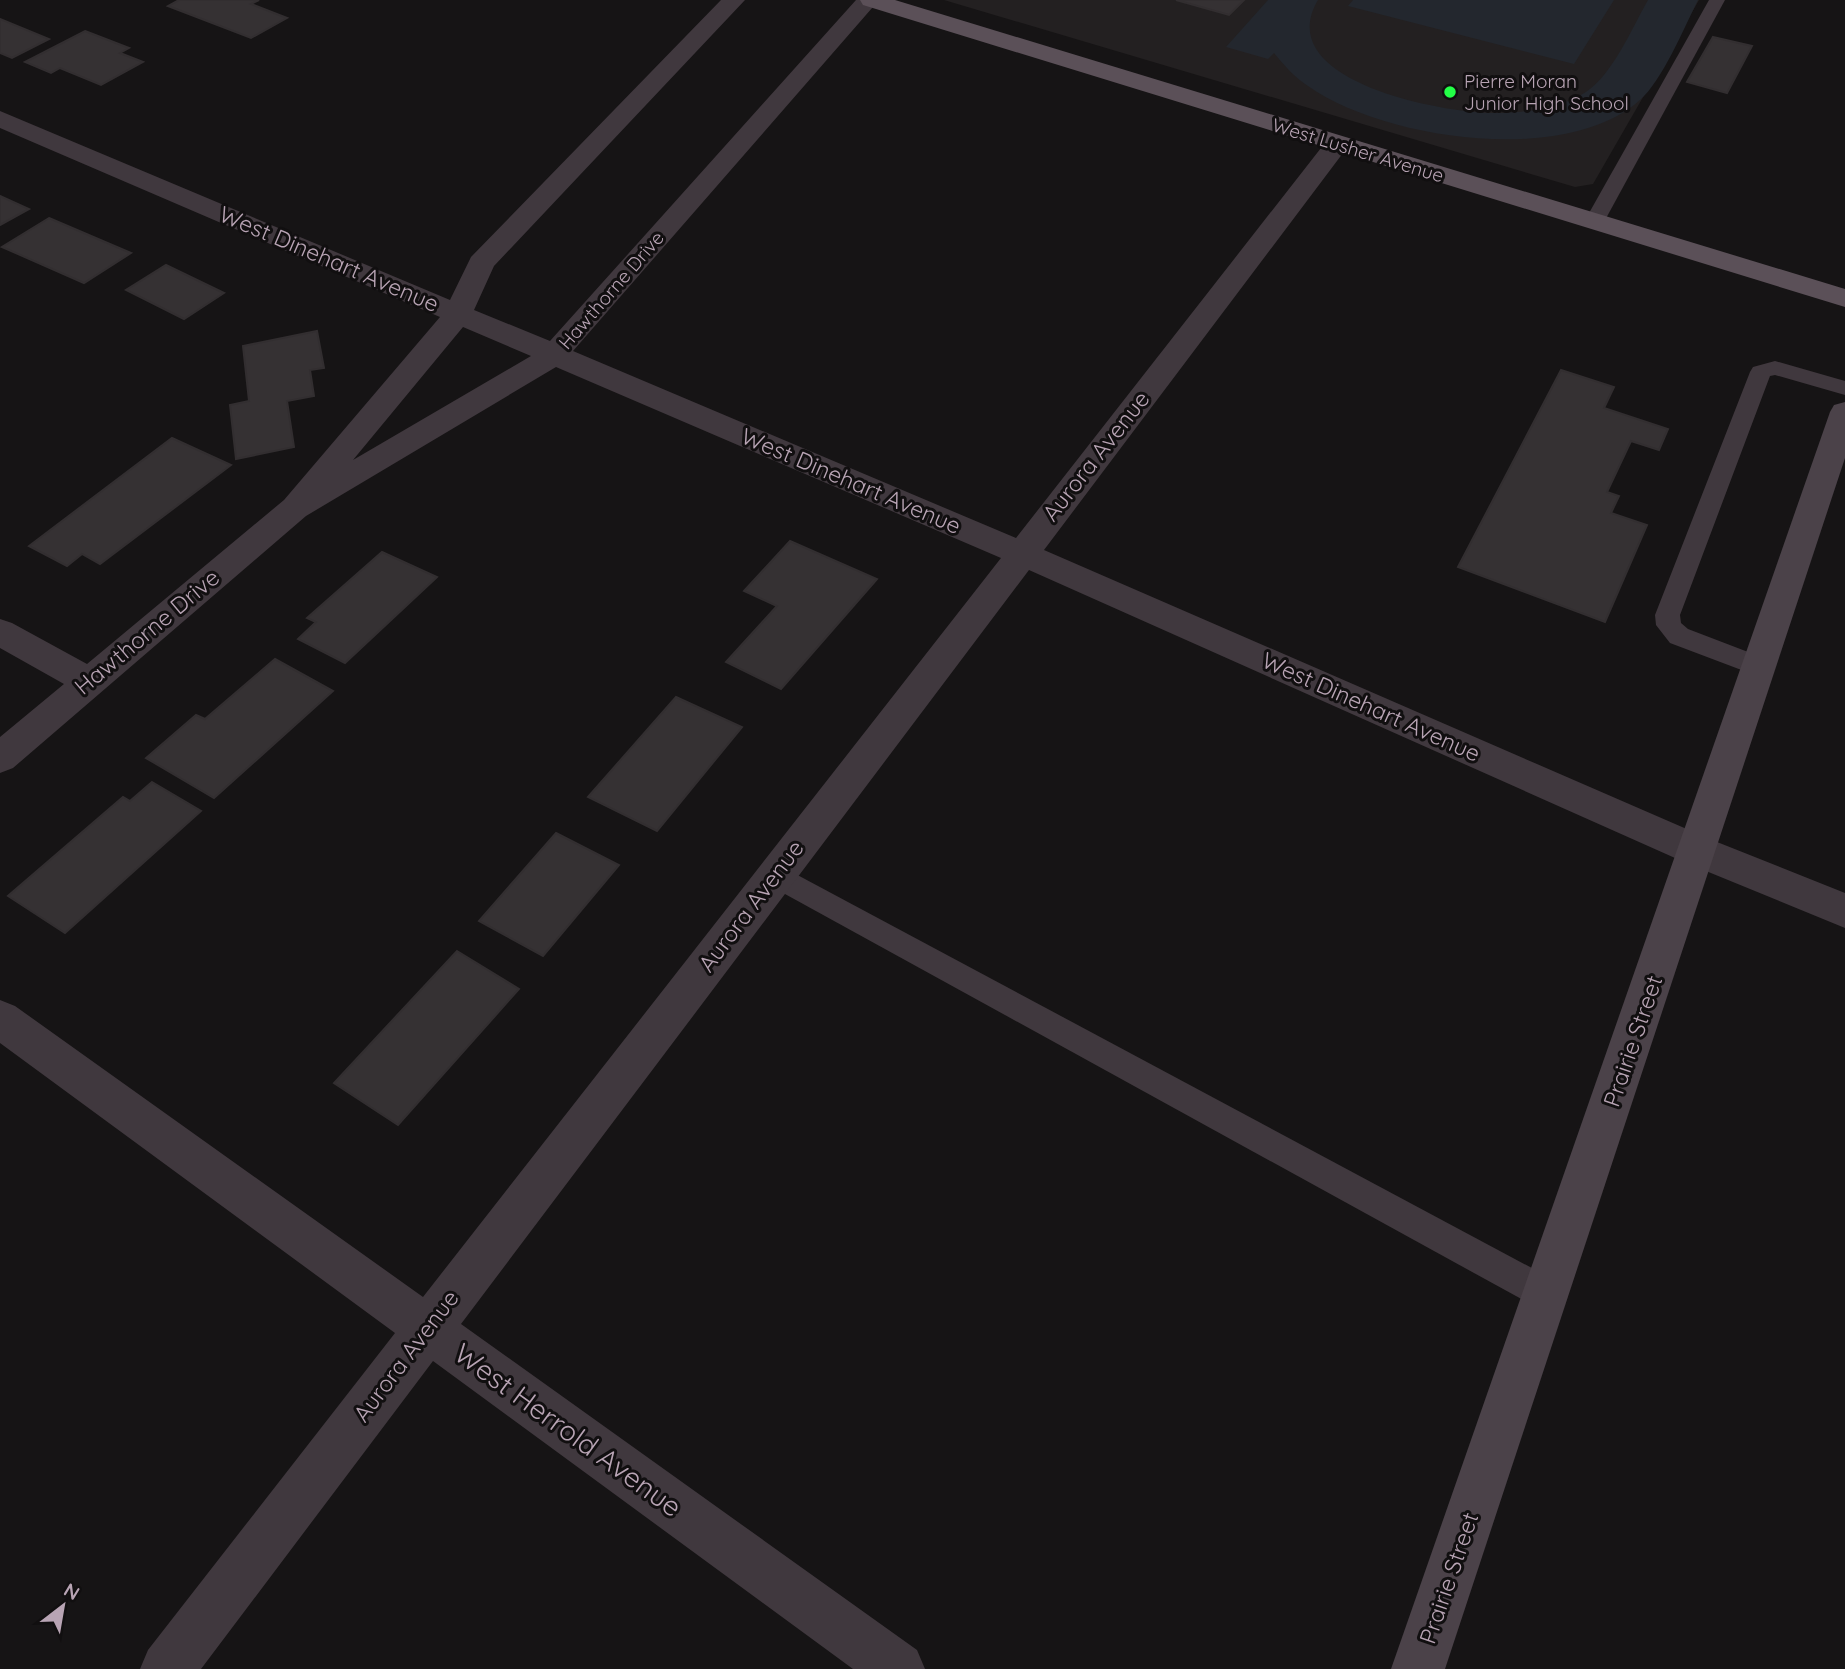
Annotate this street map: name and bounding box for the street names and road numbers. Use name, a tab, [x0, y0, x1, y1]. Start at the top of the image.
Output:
street label: West Lusher Avenue	[1269, 112, 1447, 188]
street label: West Dinehart Avenue	[215, 199, 444, 318]
street label: Hawthorne Drive	[553, 226, 669, 354]
street label: Aurora Avenue	[1036, 385, 1155, 527]
street label: West Dinehart Avenue	[737, 421, 966, 540]
street label: Hawthorne Drive	[68, 563, 225, 701]
street label: West Dinehart Avenue	[1257, 645, 1485, 768]
street label: Aurora Avenue	[692, 834, 810, 977]
street label: Prairie Street	[1597, 971, 1669, 1110]
street label: Aurora Avenue	[347, 1284, 465, 1427]
street label: West Herrold Avenue	[448, 1335, 689, 1524]
street label: Prairie Street	[1413, 1508, 1485, 1647]

